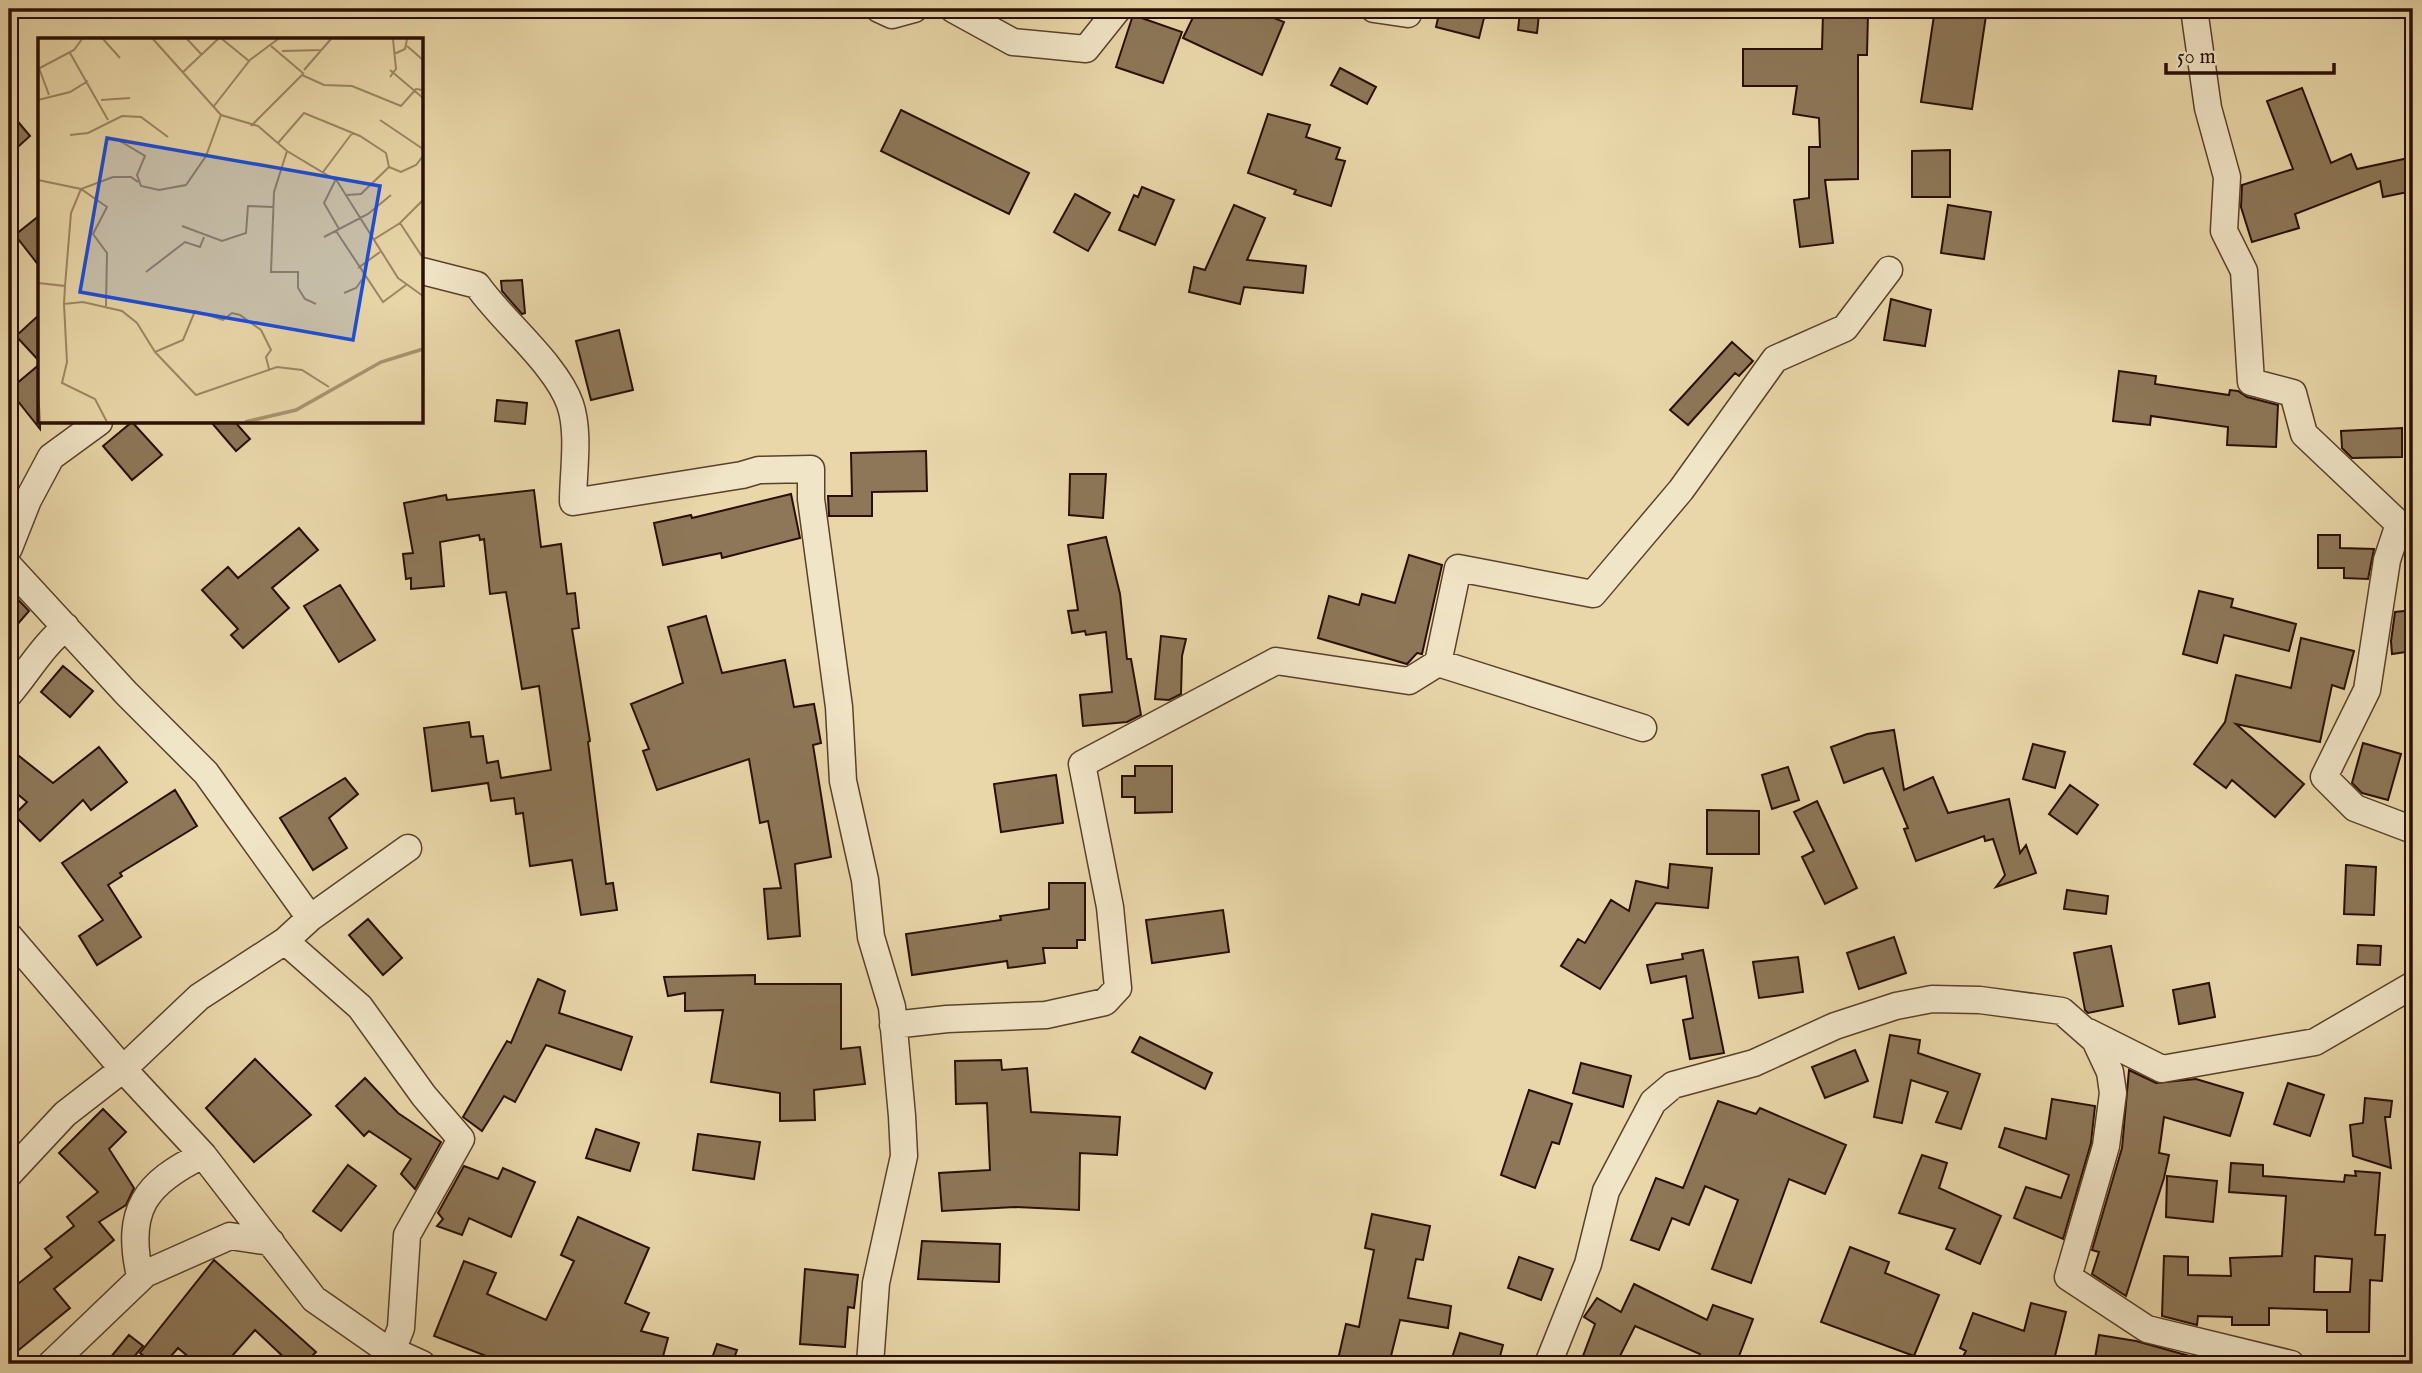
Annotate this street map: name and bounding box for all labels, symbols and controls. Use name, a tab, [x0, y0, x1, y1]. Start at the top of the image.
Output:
scale bar	[2166, 32, 2334, 76]
inset map	[38, 38, 424, 424]
text: 50 m	[2177, 44, 2216, 71]

